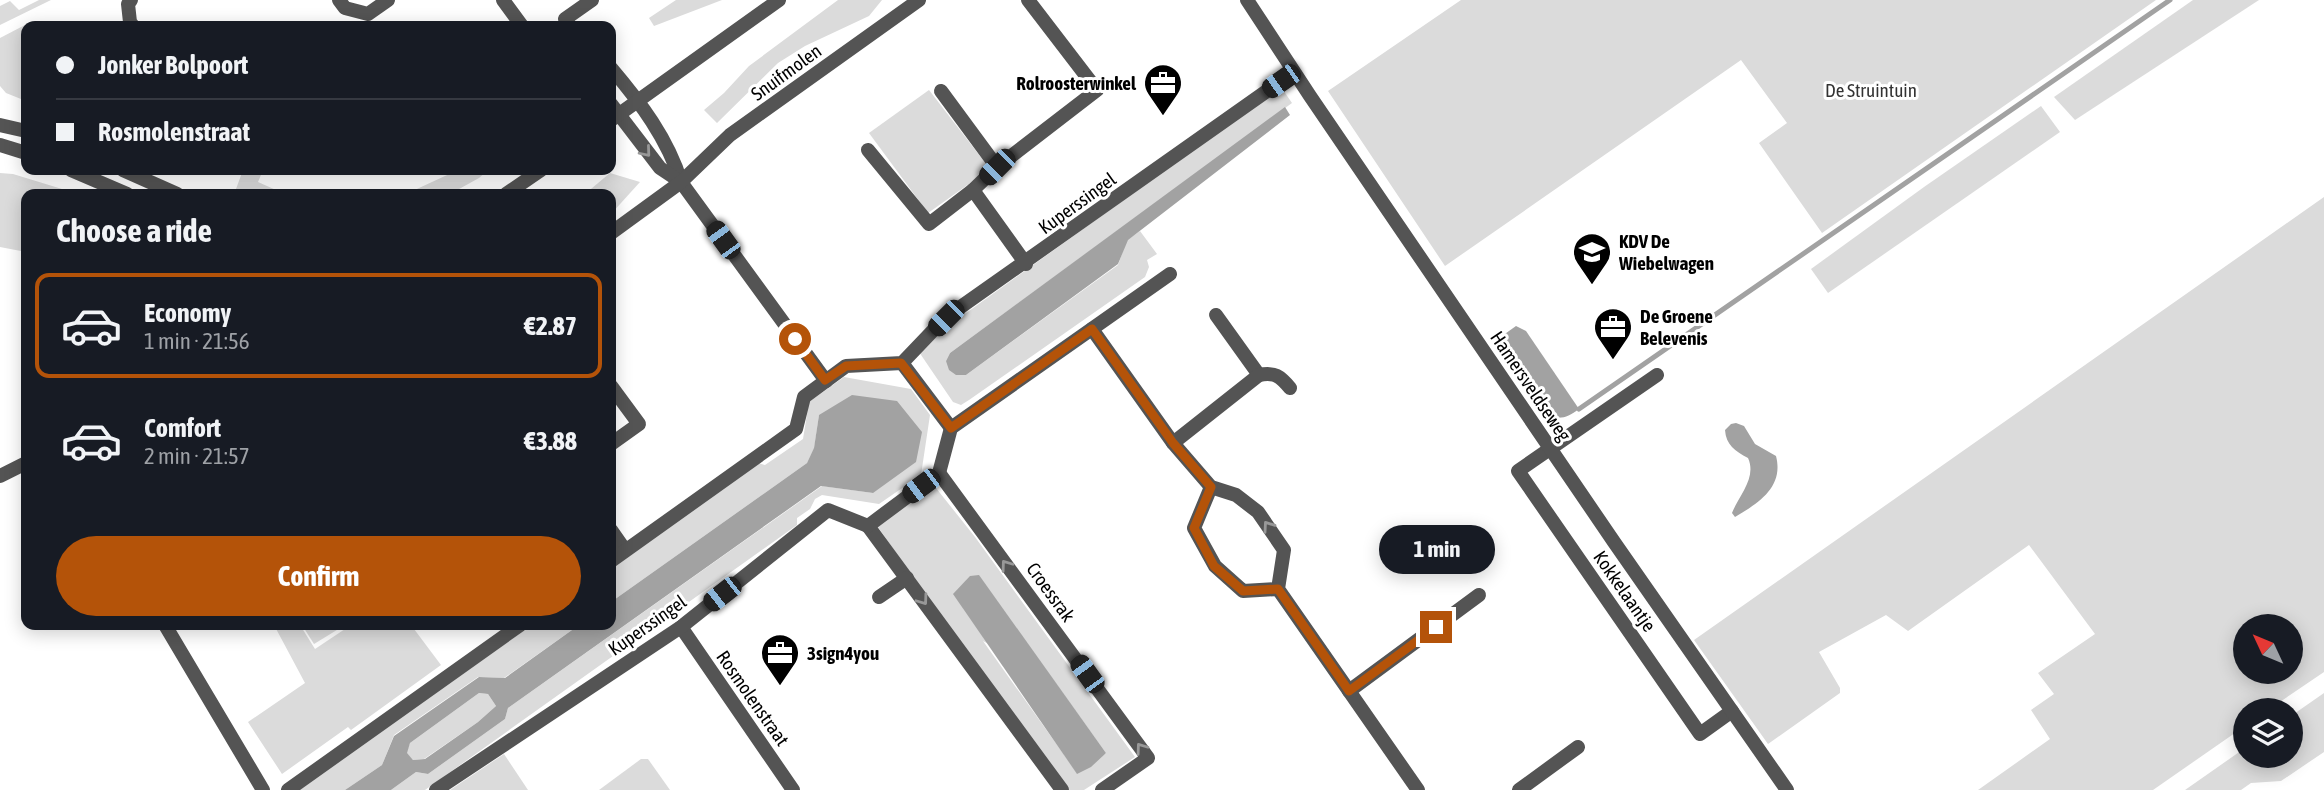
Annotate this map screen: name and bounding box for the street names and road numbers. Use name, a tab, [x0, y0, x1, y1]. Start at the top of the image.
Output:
street label: Snuifmolen	[747, 39, 825, 105]
street label: Kuperssingel	[1034, 168, 1120, 238]
street label: Hamersveldseweg	[1486, 327, 1576, 446]
street label: Kokkelaantje	[1589, 547, 1661, 635]
street label: Croessrak	[1022, 558, 1080, 626]
street label: Kuperssingel	[604, 590, 690, 660]
street label: Rosmolenstraat	[712, 646, 794, 750]

